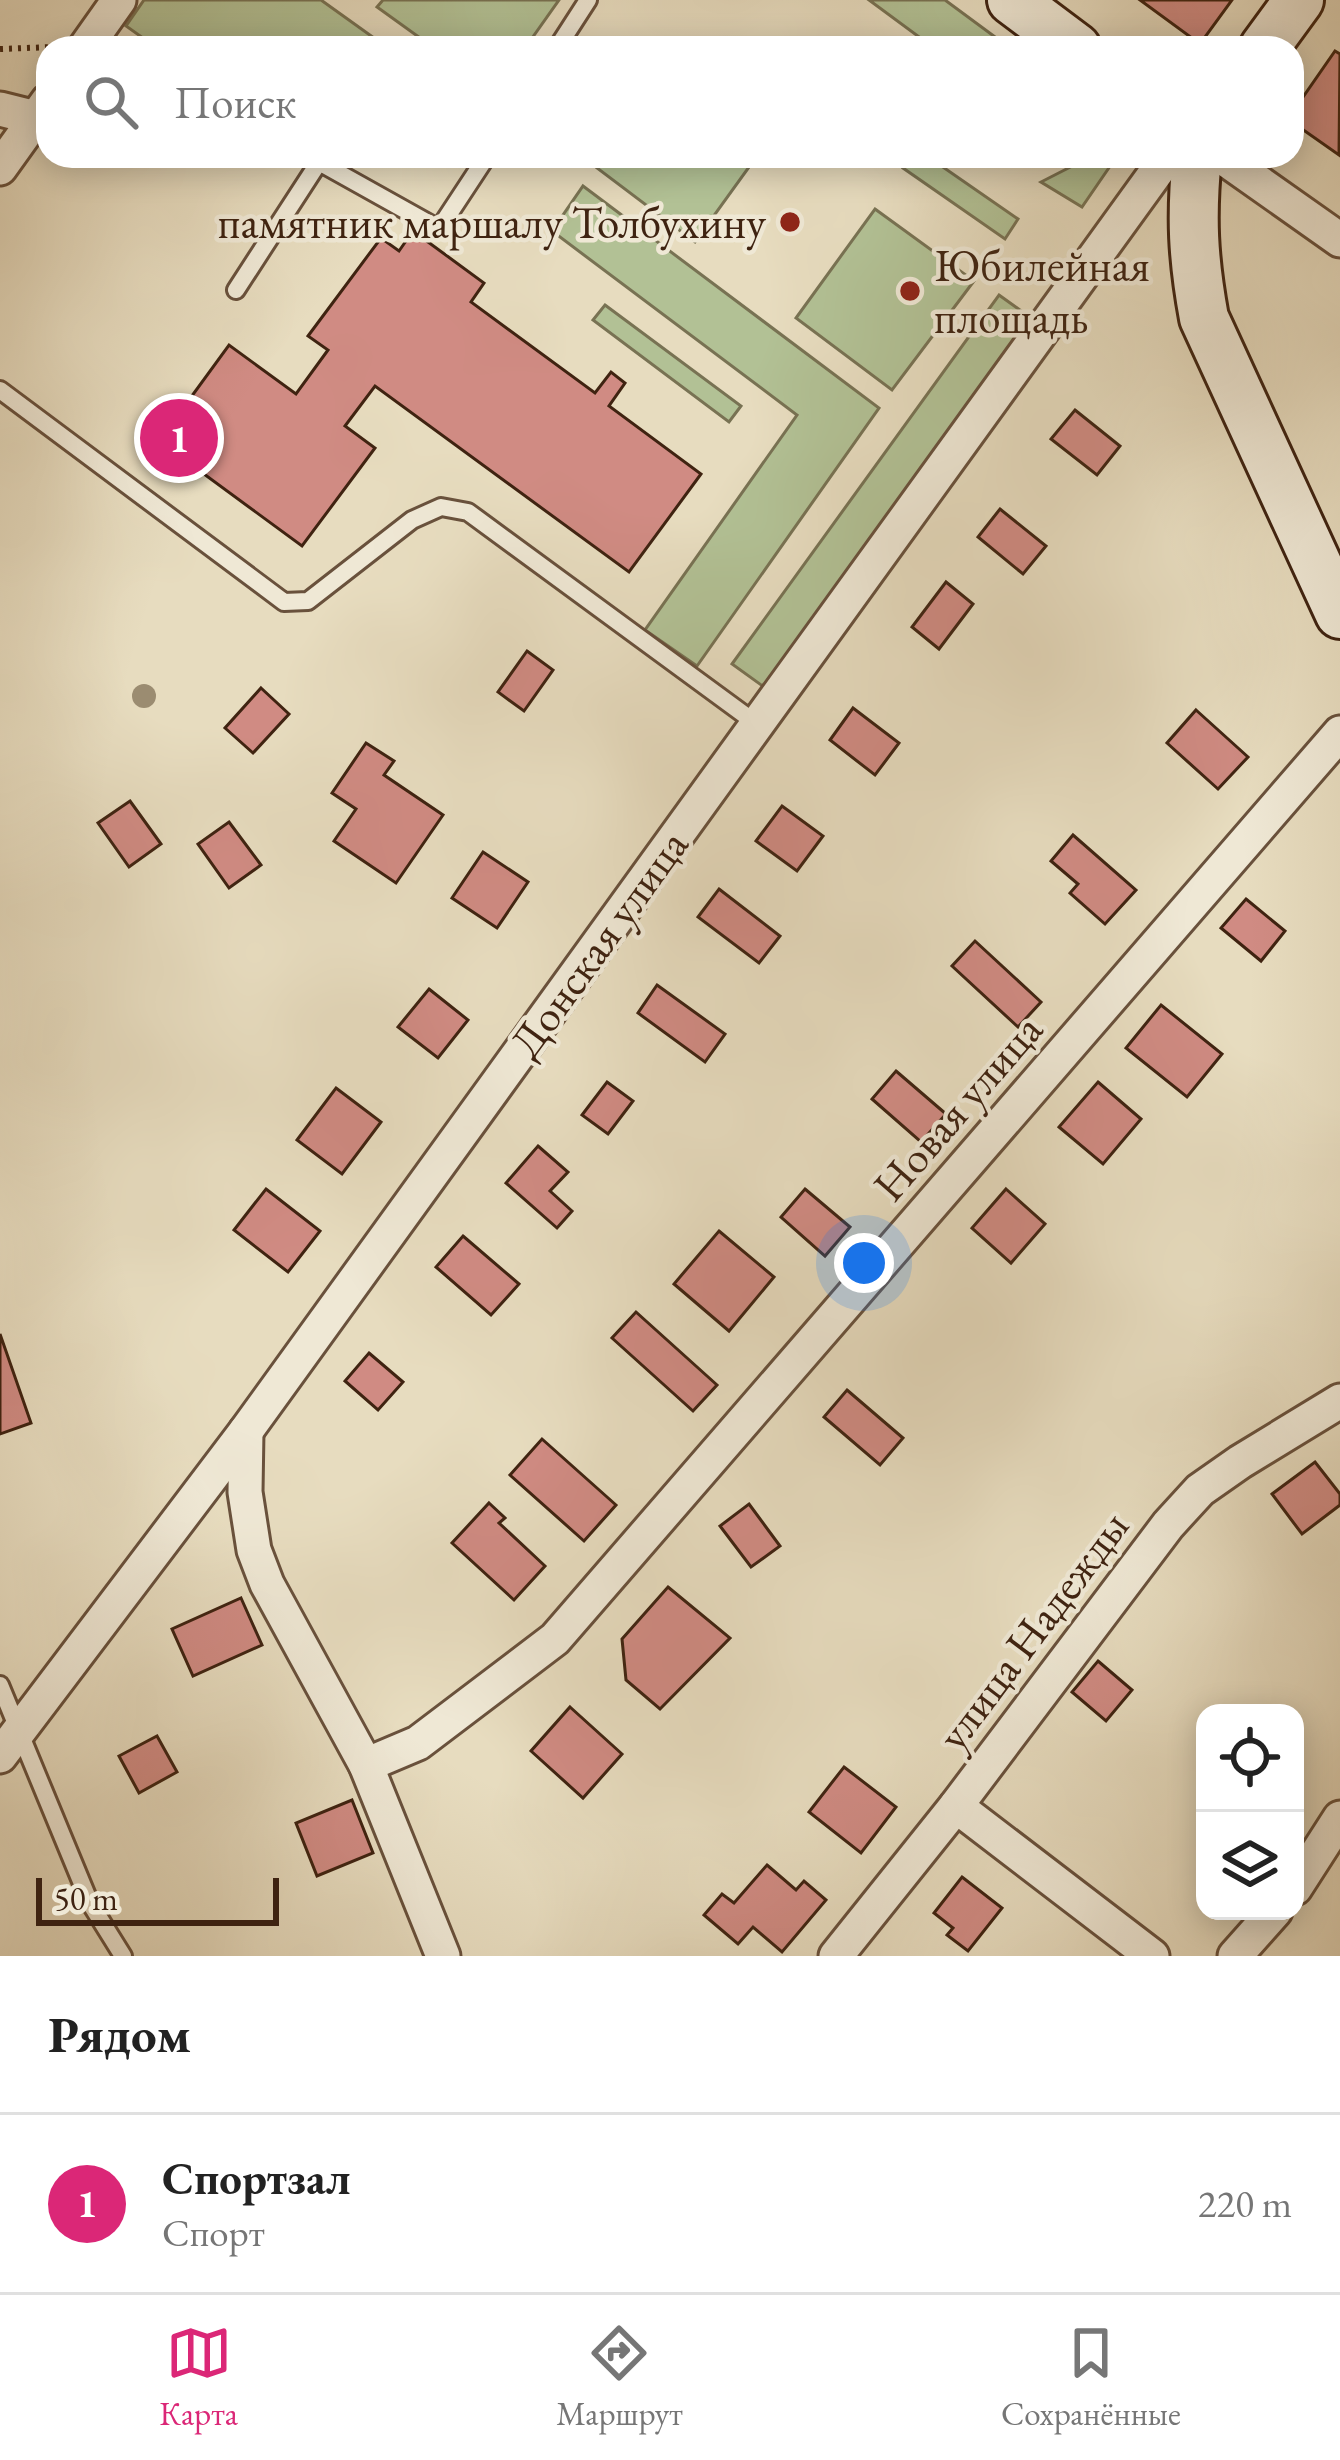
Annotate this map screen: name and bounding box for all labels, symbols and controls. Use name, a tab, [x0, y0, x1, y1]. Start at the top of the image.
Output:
search box	[36, 36, 1304, 168]
icon: search	[78, 69, 144, 135]
text: Поиск	[174, 73, 296, 131]
place label: памятник маршалу Толбухину	[218, 193, 766, 251]
marker: памятник маршалу Толбухину	[777, 209, 803, 235]
place label: Юбилейная площадь	[934, 236, 1150, 346]
marker: Юбилейная площадь	[897, 278, 923, 304]
pin: 1	[140, 393, 218, 483]
street label: Донская улица	[496, 817, 700, 1068]
street label: Новая улица	[860, 1001, 1054, 1213]
your location	[834, 1233, 894, 1293]
street label: улица Надежды	[923, 1499, 1141, 1761]
map controls	[1196, 1704, 1304, 1920]
button: locate	[1196, 1704, 1304, 1812]
button: layers	[1196, 1812, 1304, 1920]
scale bar	[36, 1872, 279, 1925]
text: 50 m	[54, 1877, 118, 1920]
text: Рядом	[48, 2001, 191, 2067]
text: Спортзал	[162, 2149, 351, 2207]
text: 1	[77, 2178, 97, 2229]
text: 220 m	[1198, 2178, 1292, 2229]
text: Спорт	[162, 2207, 265, 2258]
tab: Карта	[159, 2320, 238, 2435]
tab: Маршрут	[556, 2320, 683, 2435]
tab: Сохранённые	[1001, 2320, 1181, 2435]

